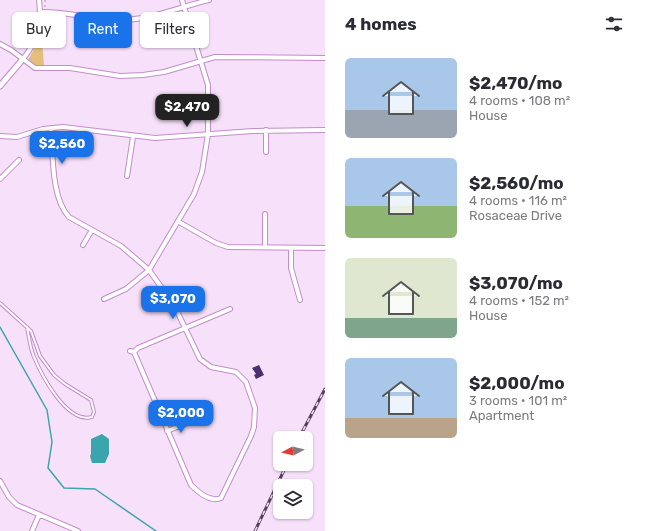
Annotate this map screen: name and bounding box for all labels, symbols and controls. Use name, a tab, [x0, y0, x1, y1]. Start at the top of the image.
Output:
chip: Buy	[12, 12, 66, 48]
chip: Rent	[74, 12, 132, 48]
chip: Filters	[140, 12, 209, 48]
icon: filters	[603, 13, 625, 35]
text: 4 homes	[345, 14, 417, 34]
text: $2,470/mo	[469, 73, 562, 93]
icon: home	[377, 74, 425, 122]
text: 4 rooms · 108 m²	[469, 93, 570, 108]
pin: $2,470	[154, 94, 220, 128]
text: $2,470	[164, 99, 210, 114]
text: House	[469, 108, 507, 123]
pin: $2,560	[29, 131, 95, 165]
text: $2,560	[39, 136, 85, 151]
text: $2,560/mo	[469, 173, 564, 193]
icon: home	[377, 174, 425, 222]
text: 4 rooms · 116 m²	[469, 193, 567, 208]
text: Rosaceae Drive	[469, 208, 562, 223]
text: $3,070/mo	[469, 273, 563, 293]
icon: home	[377, 274, 425, 322]
pin: $3,070	[140, 286, 206, 320]
text: $3,070	[150, 291, 196, 306]
text: 4 rooms · 152 m²	[469, 293, 569, 308]
text: House	[469, 308, 507, 323]
text: $2,000/mo	[469, 373, 565, 393]
icon: home	[377, 374, 425, 422]
text: 3 rooms · 101 m²	[469, 393, 567, 408]
pin: $2,000	[148, 400, 214, 434]
text: $2,000	[157, 405, 205, 420]
text: Apartment	[469, 408, 534, 423]
north arrow	[273, 431, 313, 471]
map controls	[273, 431, 313, 519]
button: layers	[273, 479, 313, 519]

